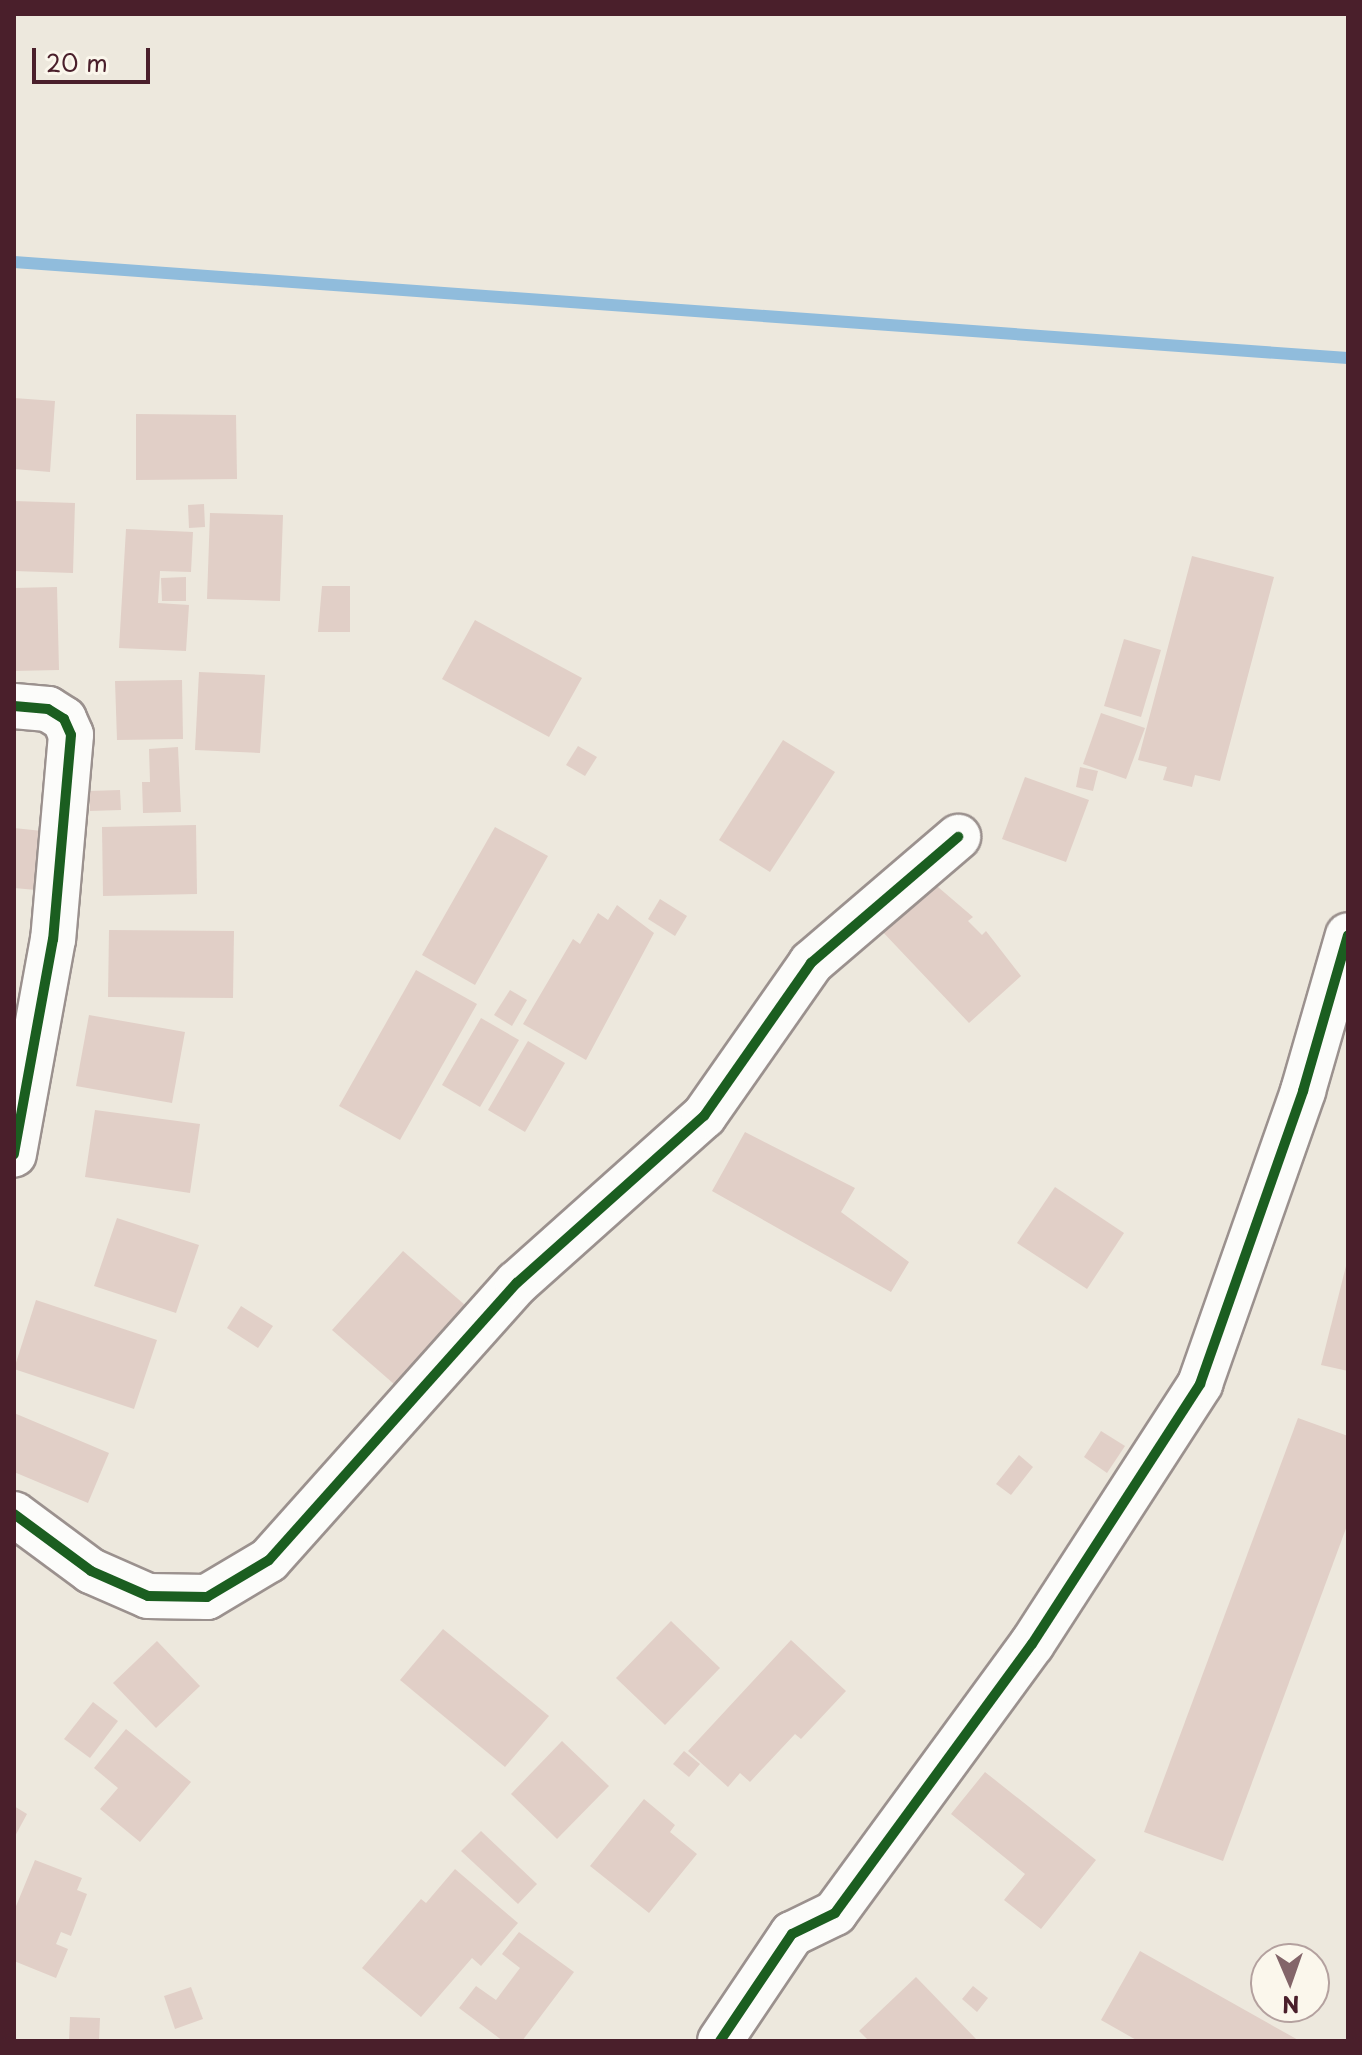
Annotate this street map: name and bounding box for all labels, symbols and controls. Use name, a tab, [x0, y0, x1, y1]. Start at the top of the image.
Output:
scale bar	[36, 32, 154, 82]
text: 20 m	[46, 44, 108, 80]
north arrow	[1250, 1943, 1330, 2023]
text: N	[1281, 1989, 1300, 2022]

